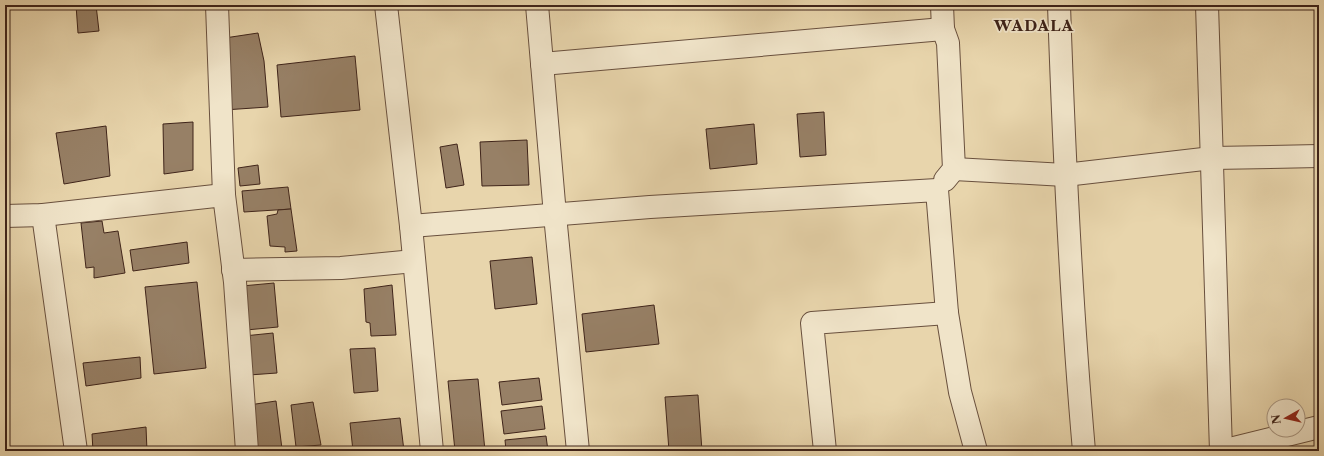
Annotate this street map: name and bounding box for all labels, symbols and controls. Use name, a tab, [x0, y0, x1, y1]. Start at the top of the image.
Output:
district label: WADALA	[993, 16, 1074, 35]
north arrow	[1266, 398, 1306, 438]
text: N	[1268, 413, 1284, 425]

